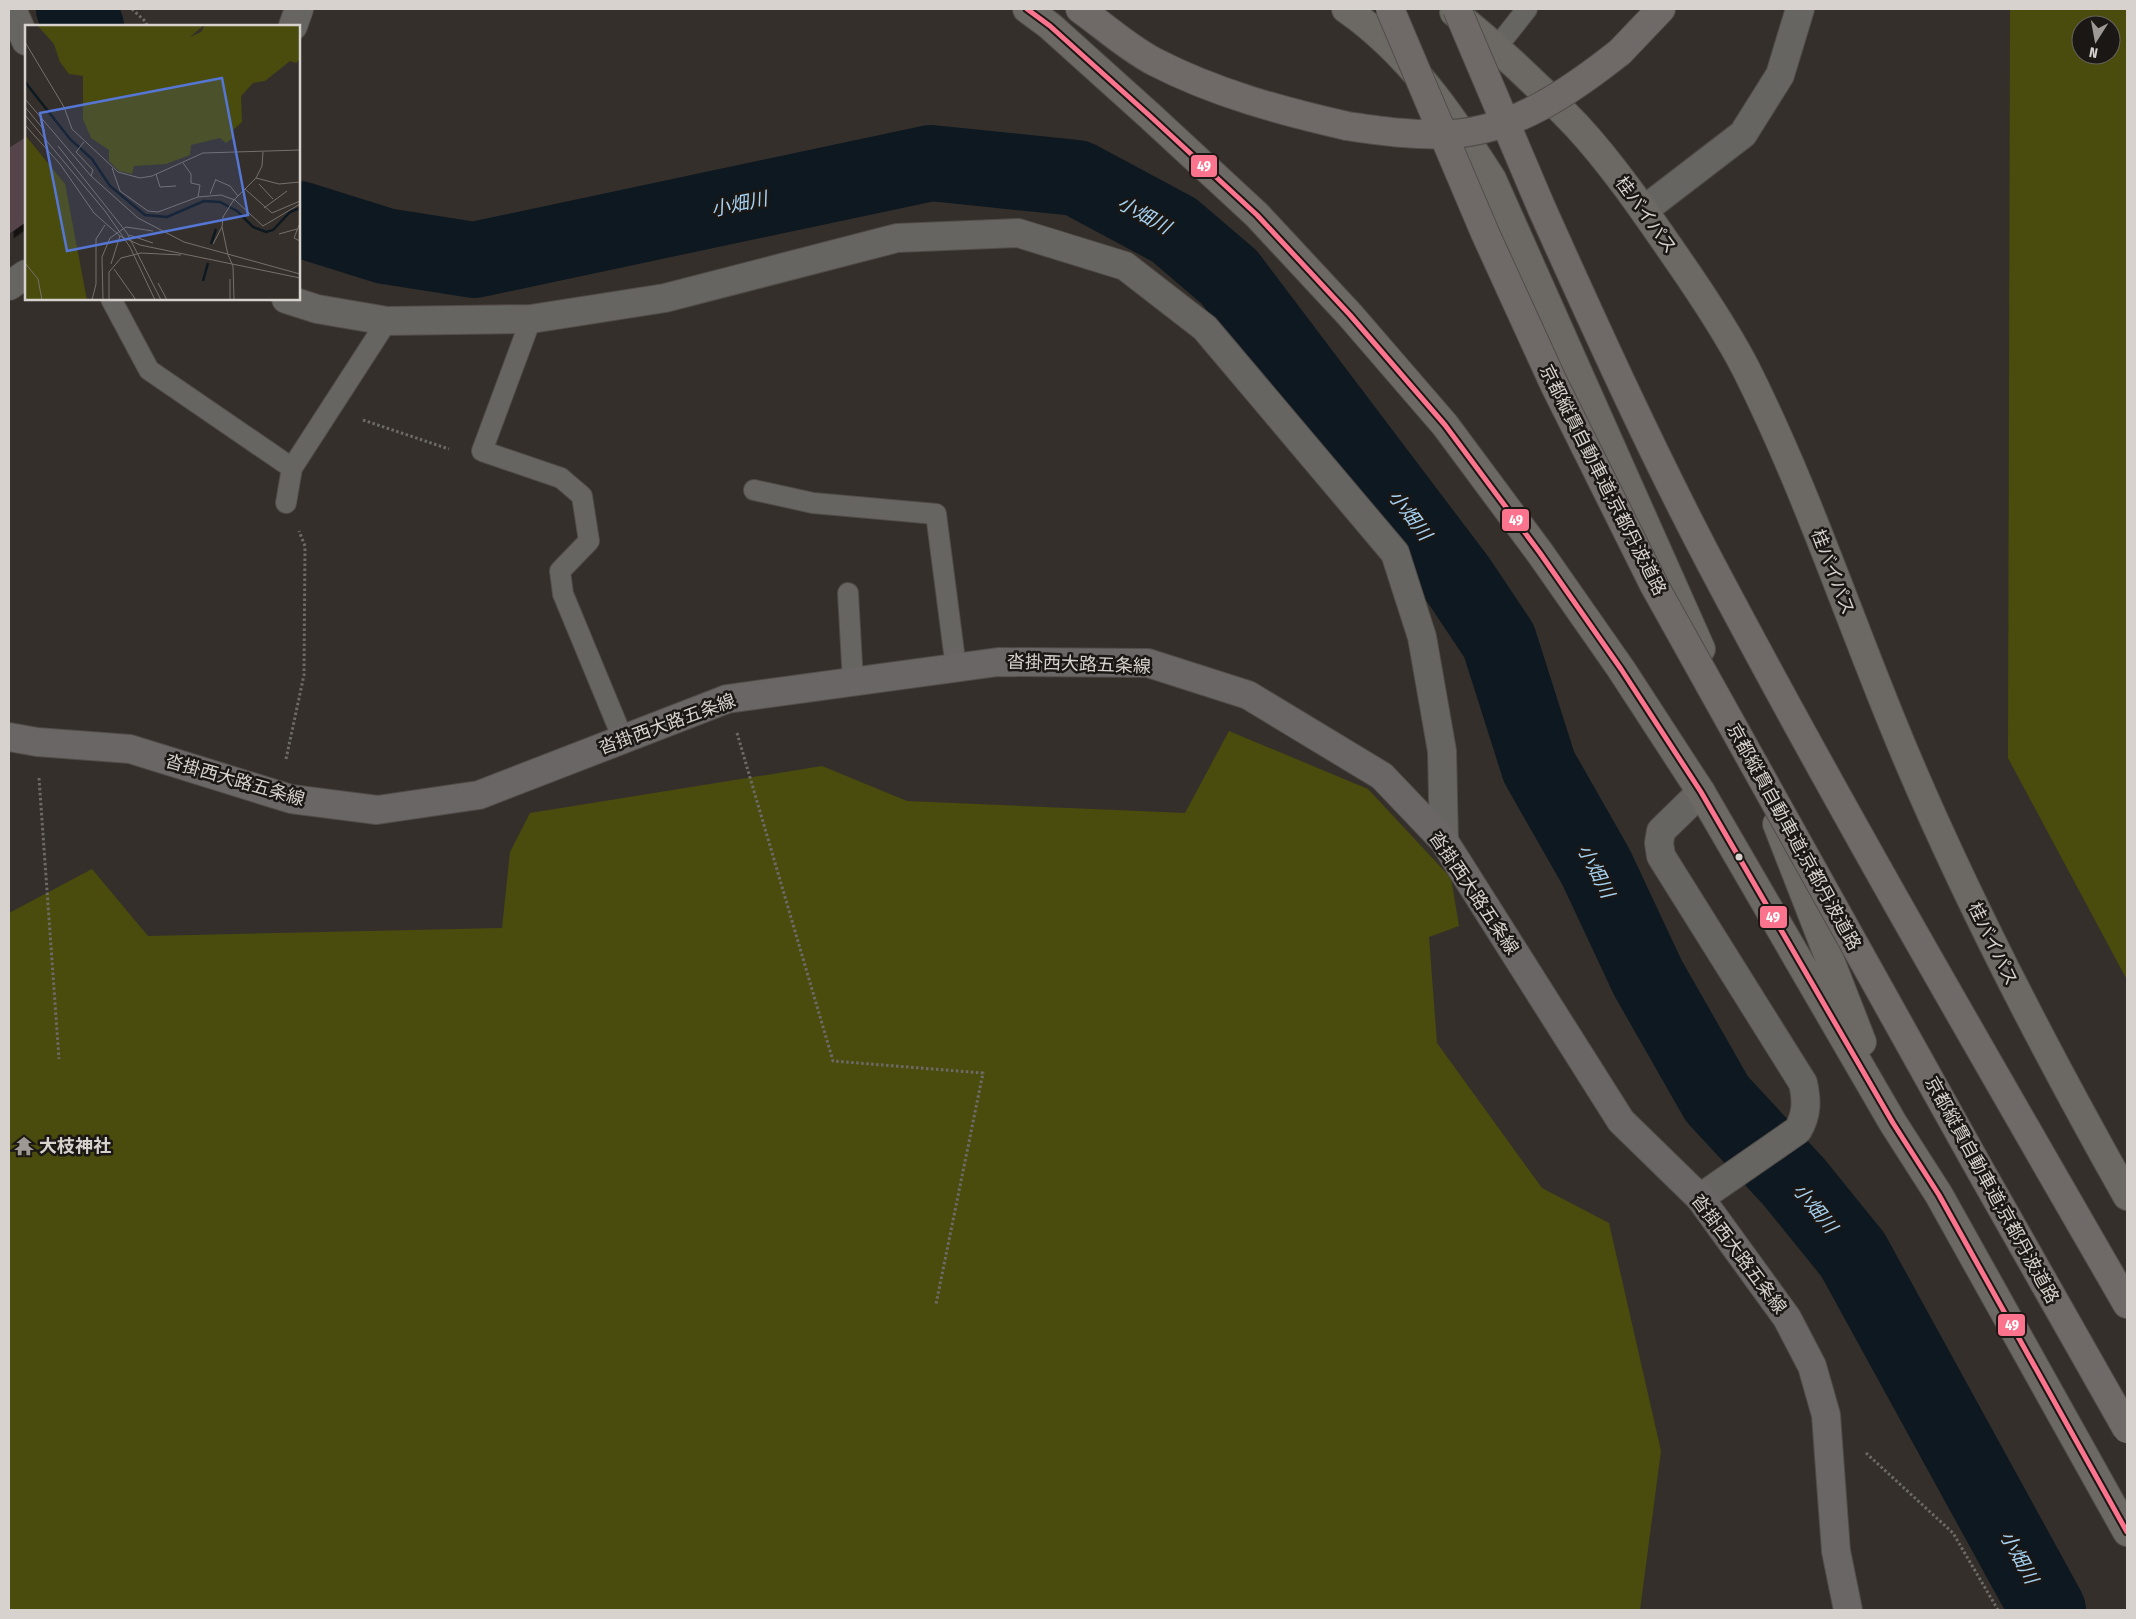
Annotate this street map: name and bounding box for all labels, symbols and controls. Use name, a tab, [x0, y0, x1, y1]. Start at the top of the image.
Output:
north arrow	[2071, 15, 2121, 65]
inset map	[25, 25, 300, 300]
text: N	[2088, 43, 2099, 61]
line badge: 49	[1190, 154, 1218, 178]
text: 49	[1197, 158, 1211, 175]
street label: 桂バイパス	[1611, 172, 1681, 258]
water label: 小畑川	[709, 186, 771, 221]
water label: 小畑川	[1113, 191, 1176, 240]
street label: 京都縦貫自動車道;京都丹波道路	[1535, 361, 1671, 599]
water label: 小畑川	[1384, 485, 1438, 546]
line badge: 49	[1501, 508, 1530, 532]
text: 49	[1509, 512, 1523, 529]
street label: 桂バイパス	[1807, 526, 1859, 618]
street label: 沓掛西大路五条線	[1007, 650, 1151, 678]
street label: 沓掛西大路五条線	[596, 689, 738, 759]
street label: 京都縦貫自動車道;京都丹波道路	[1722, 720, 1866, 954]
street label: 沓掛西大路五条線	[163, 750, 307, 810]
street label: 沓掛西大路五条線	[1425, 827, 1523, 959]
water label: 小畑川	[1573, 840, 1620, 903]
unlabelled marker	[1734, 852, 1744, 862]
street label: 桂バイパス	[1963, 899, 2023, 989]
line badge: 49	[1759, 905, 1788, 929]
text: 49	[1766, 909, 1780, 926]
street label: 京都縦貫自動車道;京都丹波道路	[1920, 1073, 2064, 1307]
temple icon: 大枝神社	[13, 1135, 35, 1157]
place label: 大枝神社	[39, 1135, 111, 1157]
water label: 小畑川	[1788, 1179, 1843, 1239]
street label: 沓掛西大路五条線	[1687, 1190, 1791, 1318]
line badge: 49	[1997, 1313, 2026, 1337]
text: 49	[2005, 1317, 2019, 1334]
water label: 小畑川	[1995, 1526, 2044, 1589]

